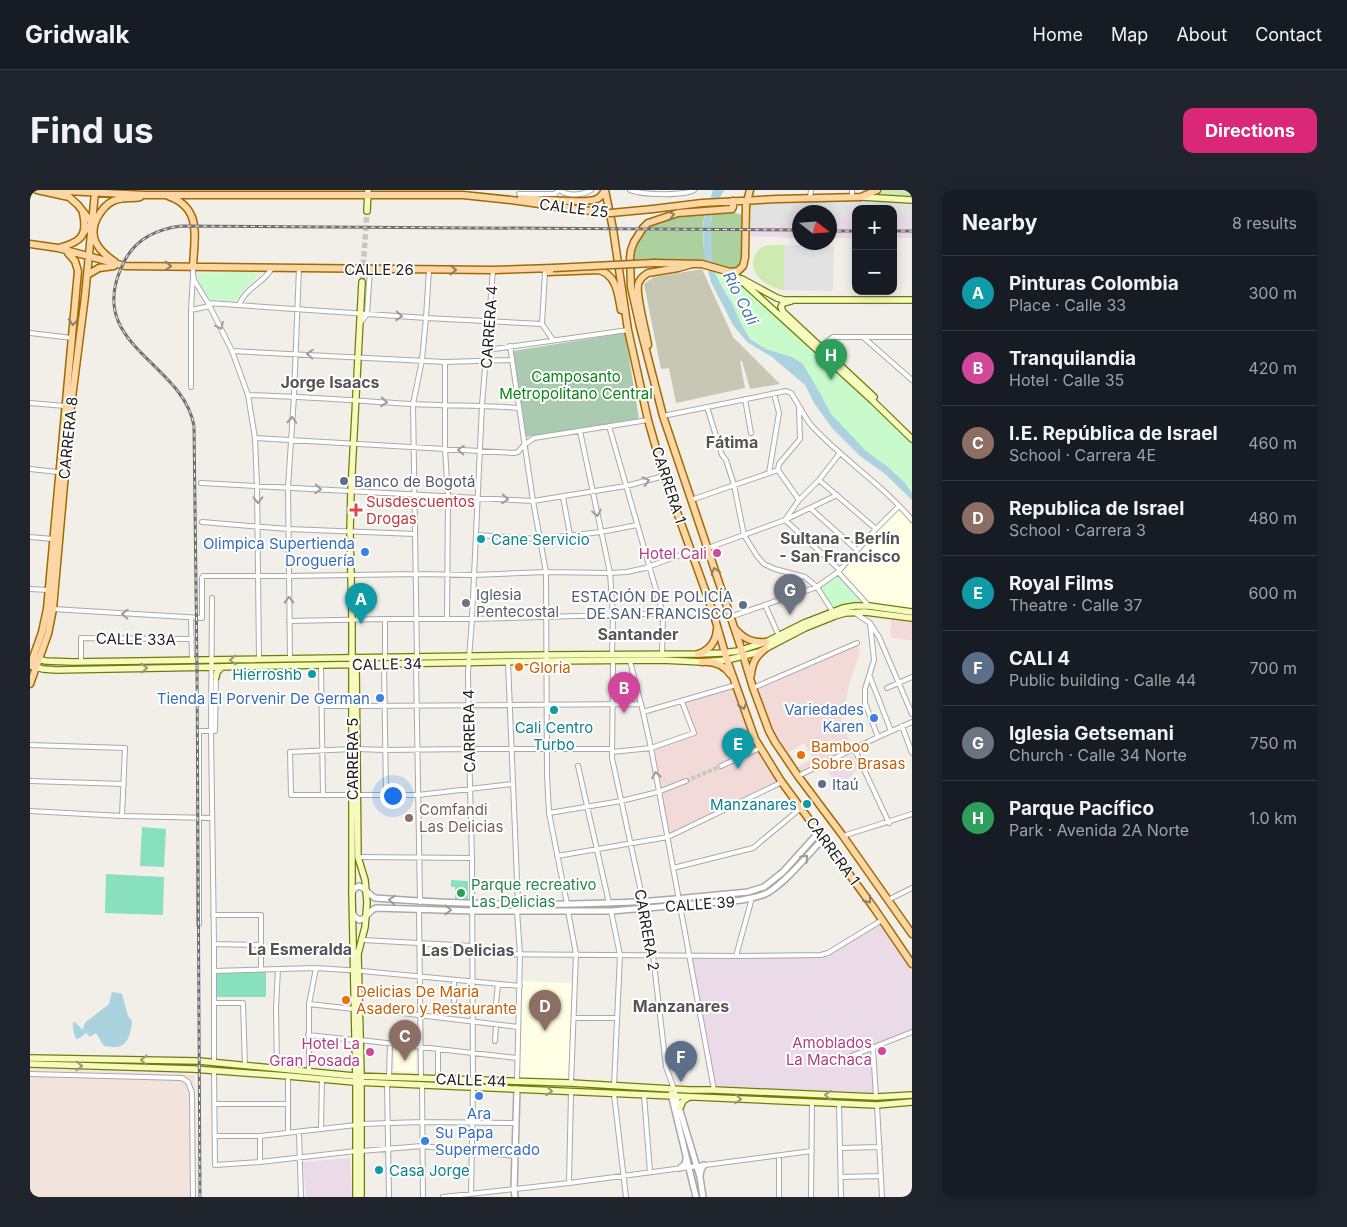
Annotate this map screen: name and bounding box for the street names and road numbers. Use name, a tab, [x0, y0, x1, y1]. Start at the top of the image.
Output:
street label: CALLE 25	[538, 194, 610, 222]
street label: CALLE 26	[344, 260, 414, 279]
street label: CARRERA 4	[477, 285, 501, 369]
street label: CARRERA 8	[54, 396, 82, 480]
street label: CARRERA 1	[648, 444, 690, 526]
street label: CALLE 33A	[96, 629, 176, 649]
street label: CALLE 34	[352, 654, 422, 674]
street label: CARRERA 4	[459, 689, 479, 773]
street label: CARRERA 5	[343, 718, 362, 800]
street label: CARRERA 1	[802, 813, 864, 889]
street label: CARRERA 2	[630, 888, 664, 972]
street label: CALLE 39	[665, 892, 735, 916]
street label: CALLE 44	[435, 1069, 507, 1091]

